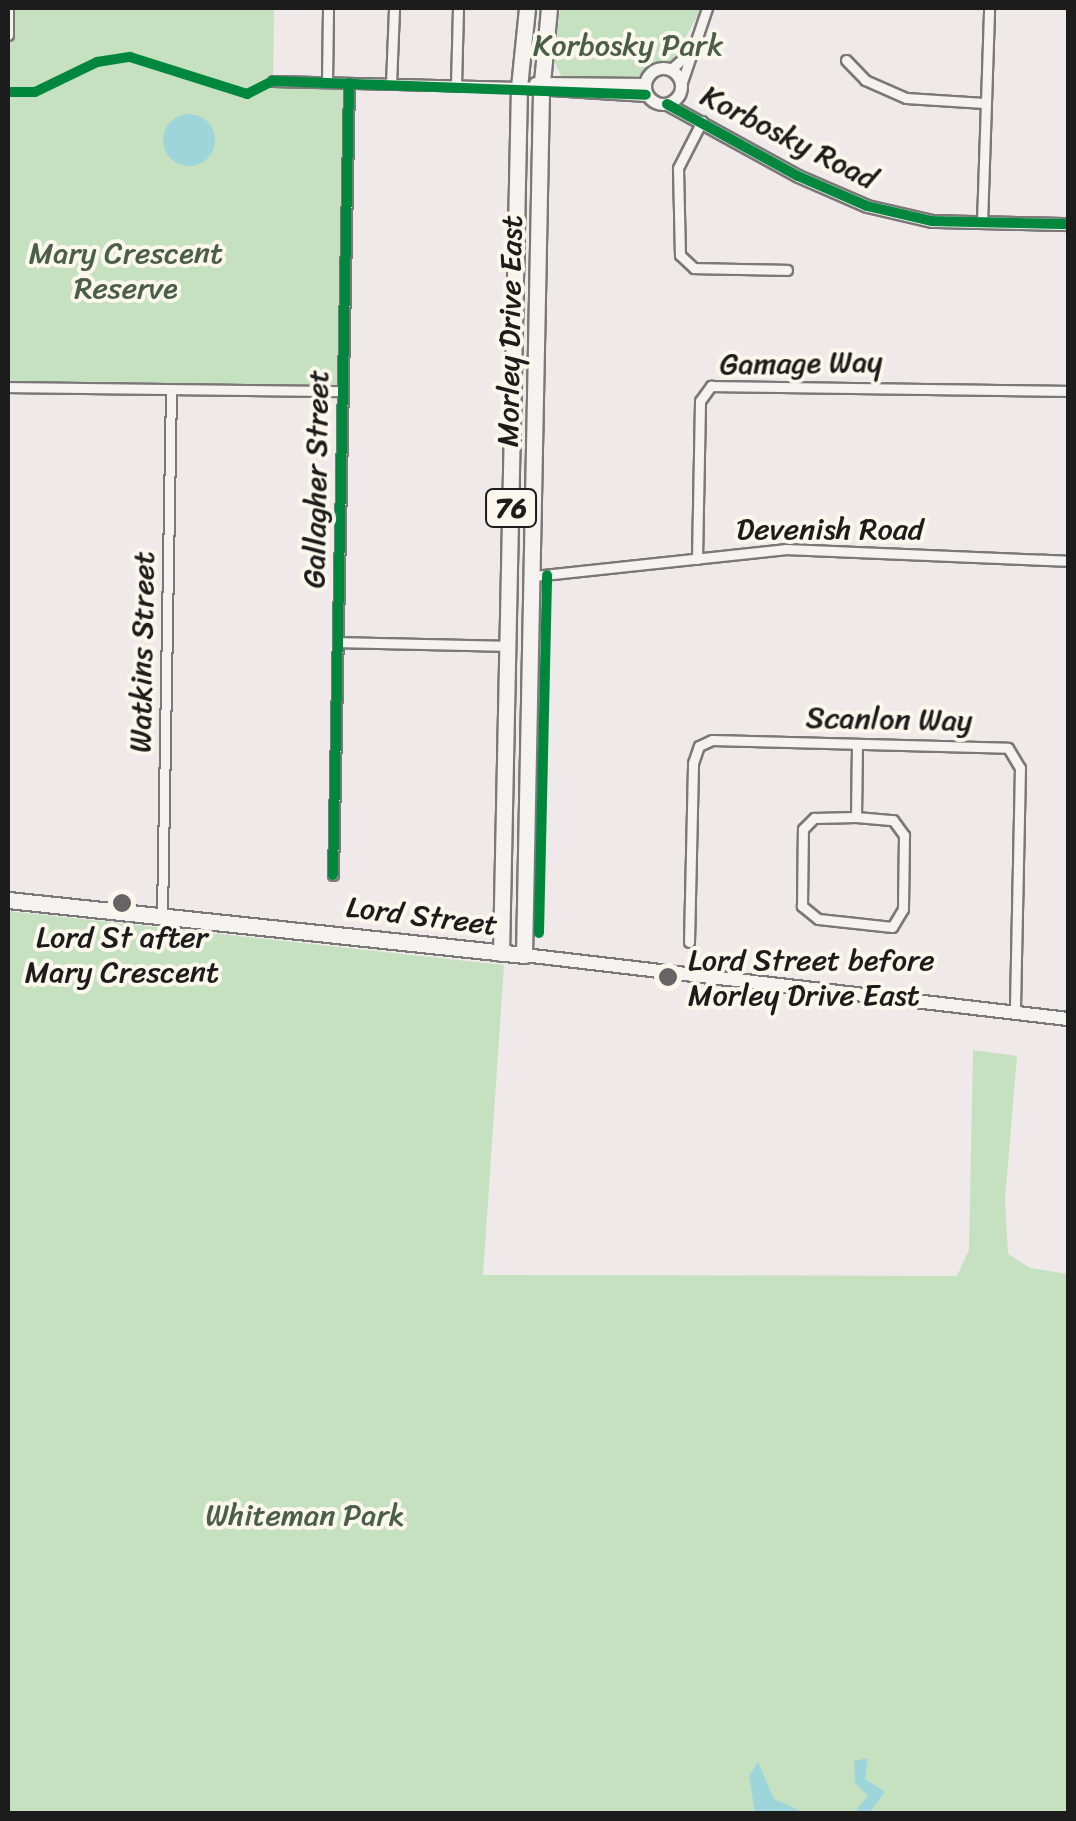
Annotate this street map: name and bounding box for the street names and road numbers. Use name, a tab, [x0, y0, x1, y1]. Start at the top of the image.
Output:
street label: Korbosky Road	[695, 77, 883, 197]
street label: Morley Drive East	[490, 214, 530, 448]
street label: Gamage Way	[719, 344, 883, 382]
street label: Gallagher Street	[296, 369, 336, 589]
road number: 76	[484, 485, 538, 531]
street label: Devenish Road	[736, 511, 924, 547]
street label: Watkins Street	[122, 551, 162, 753]
street label: Scanlon Way	[805, 700, 973, 738]
street label: Lord Street	[344, 889, 500, 943]

